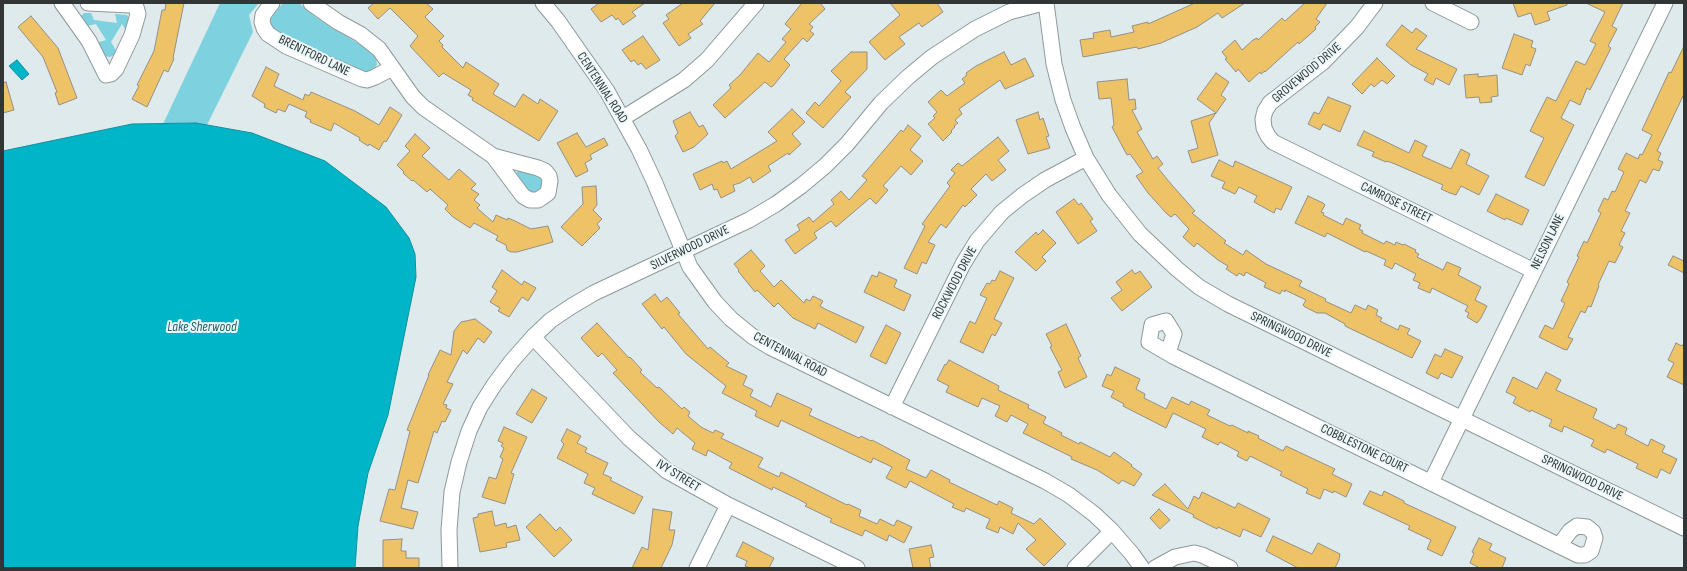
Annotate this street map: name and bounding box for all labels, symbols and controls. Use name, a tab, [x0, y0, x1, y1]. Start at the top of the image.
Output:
street label: BRENTFORD LANE	[276, 32, 352, 80]
street label: GROVEWOOD DRIVE	[1269, 39, 1345, 107]
street label: CENTENNIAL ROAD	[573, 50, 631, 126]
street label: CAMROSE STREET	[1358, 179, 1434, 227]
street label: NELSON LANE	[1528, 212, 1568, 272]
street label: SILVERWOOD DRIVE	[648, 222, 732, 274]
street label: ROCKWOOD DRIVE	[929, 244, 981, 322]
street label: SPRINGWOOD DRIVE	[1248, 309, 1334, 361]
water label: Lake Sherwood	[167, 319, 237, 335]
street label: CENTENNIAL ROAD	[750, 329, 830, 381]
street label: COBBLESTONE COURT	[1318, 421, 1410, 477]
street label: SPRINGWOOD DRIVE	[1539, 452, 1625, 504]
street label: IVY STREET	[653, 456, 703, 496]

